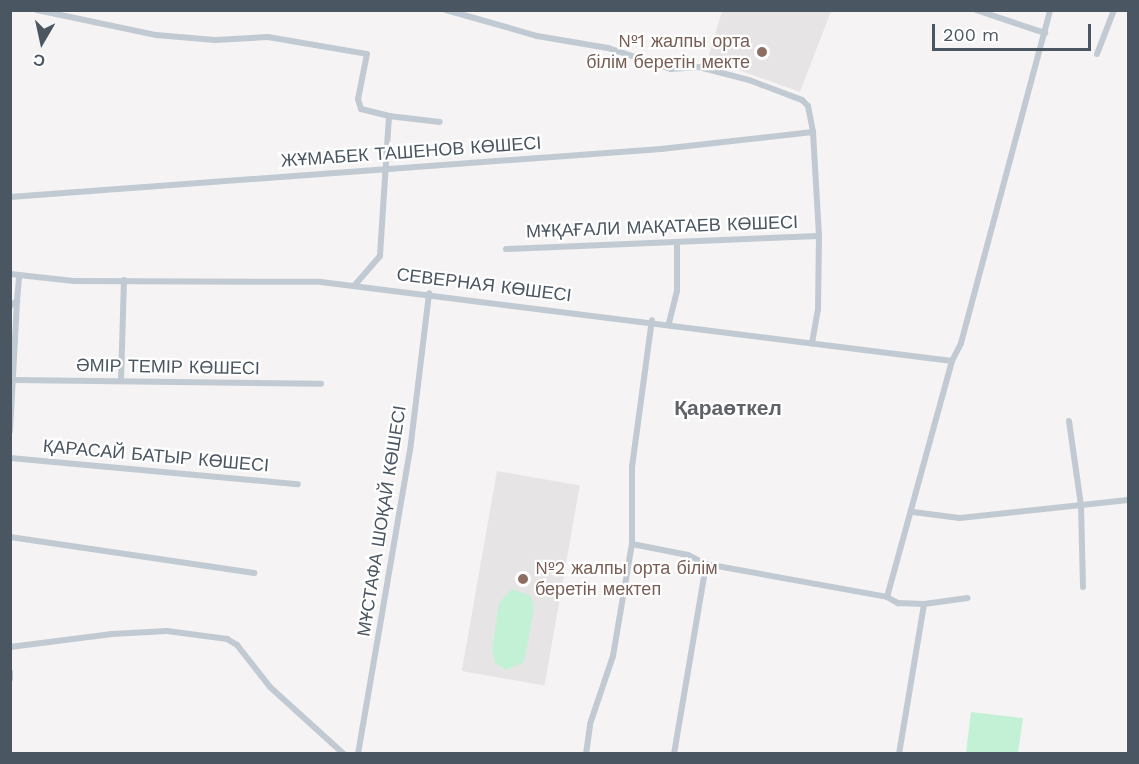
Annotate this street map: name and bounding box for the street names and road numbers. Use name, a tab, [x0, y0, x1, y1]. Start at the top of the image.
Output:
street label: ЖҰМАБЕК ТАШЕНОВ КӨШЕСІ	[280, 132, 542, 172]
street label: МҰҚАҒАЛИ МАҚАТАЕВ КӨШЕСІ	[526, 211, 798, 243]
street label: СЕВЕРНАЯ КӨШЕСІ	[395, 264, 573, 306]
street label: ӘМІР ТЕМІР КӨШЕСІ	[76, 355, 260, 379]
street label: МҰСТАФА ШОҚАЙ КӨШЕСІ	[353, 404, 411, 638]
street label: ҚАРАСАЙ БАТЫР КӨШЕСІ	[42, 435, 270, 477]

